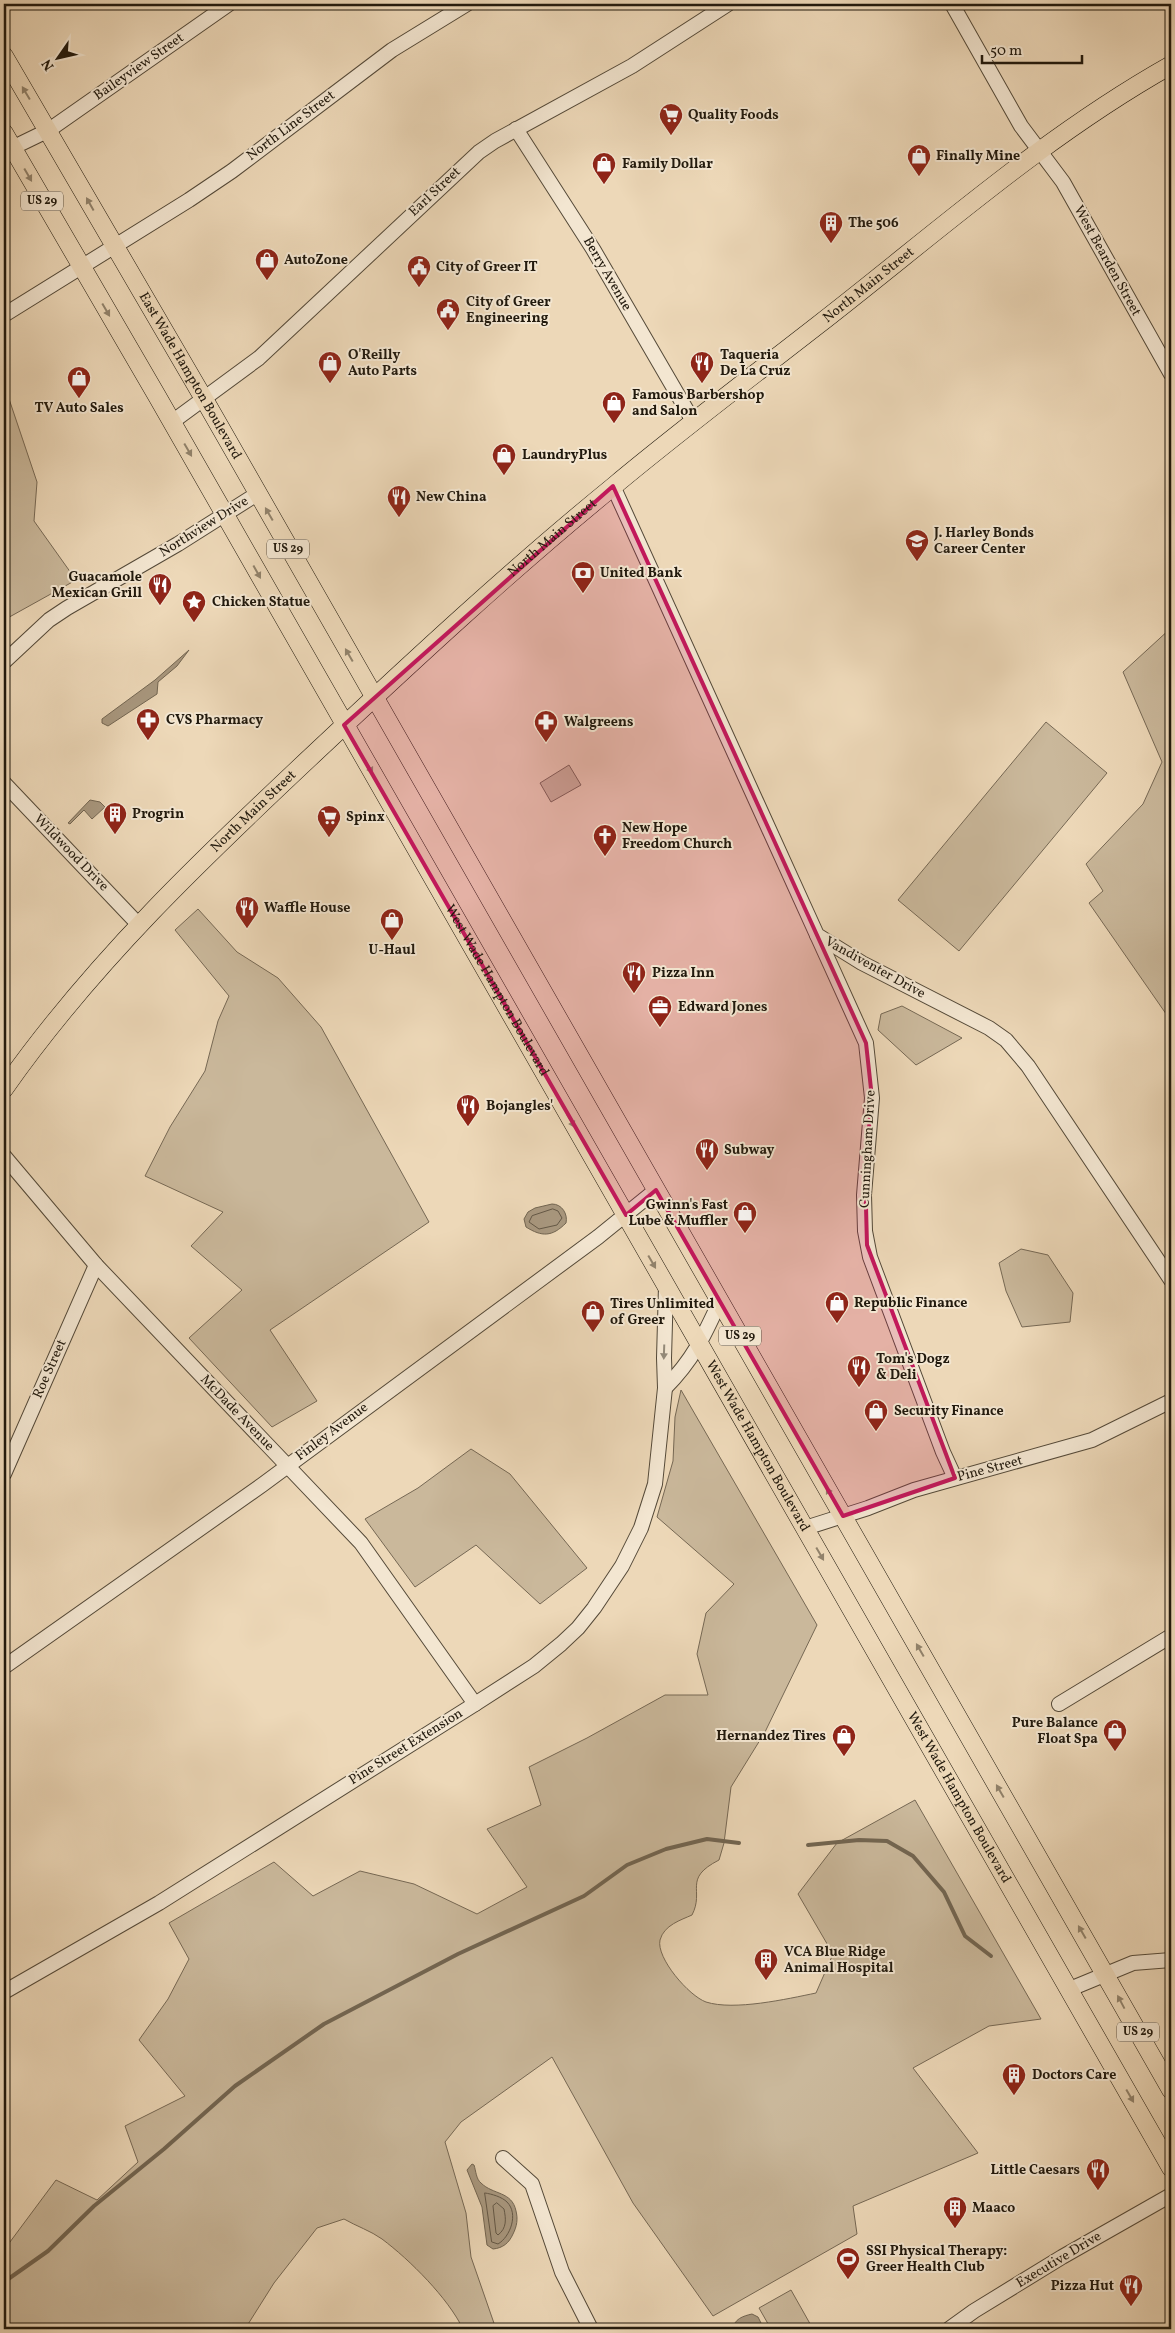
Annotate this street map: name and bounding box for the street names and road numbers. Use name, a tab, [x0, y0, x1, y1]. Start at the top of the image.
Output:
street label: Baileyview Street	[90, 29, 188, 105]
street label: North Line Street	[243, 86, 339, 166]
street label: Earl Street	[405, 163, 465, 221]
road number: US 29	[21, 192, 63, 210]
street label: West Bearden Street	[1069, 202, 1145, 320]
street label: Berry Avenue	[578, 233, 636, 315]
street label: North Main Street	[819, 243, 918, 327]
street label: East Wade Hampton Boulevard	[134, 289, 246, 463]
street label: Northview Drive	[156, 492, 253, 562]
street label: North Main Street	[504, 494, 601, 581]
road number: US 29	[267, 540, 309, 558]
street label: North Main Street	[206, 766, 301, 857]
street label: Wildwood Drive	[29, 810, 113, 896]
street label: West Wade Hampton Boulevard	[441, 901, 554, 1080]
street label: Vandiventer Drive	[821, 932, 929, 1004]
street label: Cunningham Drive	[855, 1089, 881, 1209]
road number: US 29	[719, 1326, 761, 1345]
street label: Roe Street	[29, 1336, 71, 1402]
street label: West Wade Hampton Boulevard	[701, 1357, 814, 1535]
street label: McDade Avenue	[196, 1371, 279, 1456]
street label: Finley Avenue	[292, 1398, 373, 1466]
street label: Pine Street	[955, 1451, 1025, 1487]
street label: Pine Street Extension	[345, 1704, 467, 1790]
street label: West Wade Hampton Boulevard	[902, 1708, 1016, 1887]
road number: US 29	[1117, 2022, 1159, 2041]
street label: Executive Drive	[1013, 2227, 1105, 2293]

